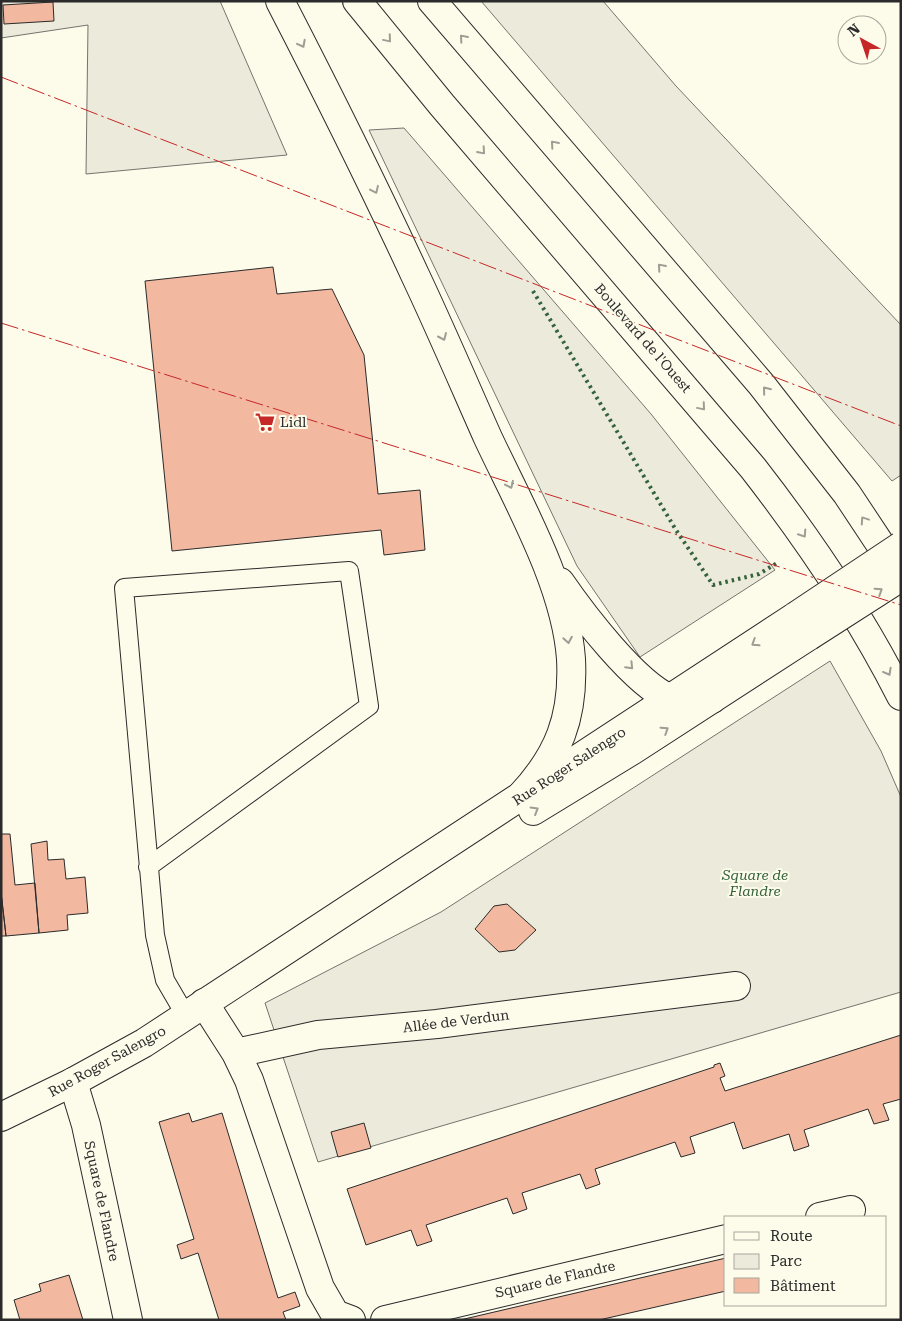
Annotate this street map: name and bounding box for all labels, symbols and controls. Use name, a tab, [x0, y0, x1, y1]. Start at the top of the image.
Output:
north arrow	[837, 15, 887, 65]
text: N	[844, 20, 863, 40]
one-way arrow	[382, 33, 390, 42]
one-way arrow	[460, 35, 469, 44]
one-way arrow	[296, 39, 306, 48]
one-way arrow	[551, 141, 560, 150]
one-way arrow	[476, 145, 485, 154]
one-way arrow	[369, 185, 379, 194]
one-way arrow	[658, 264, 666, 273]
street label: Boulevard de l'Ouest	[591, 280, 695, 396]
one-way arrow	[437, 332, 448, 341]
one-way arrow	[763, 387, 772, 396]
one-way arrow	[696, 401, 705, 410]
supermarket icon: Lidl	[254, 411, 276, 433]
place label: Lidl	[280, 414, 307, 430]
one-way arrow	[504, 480, 515, 489]
one-way arrow	[861, 516, 870, 526]
one-way arrow	[797, 528, 806, 537]
one-way arrow	[874, 588, 883, 597]
one-way arrow	[562, 636, 572, 645]
one-way arrow	[752, 637, 761, 646]
one-way arrow	[624, 660, 633, 669]
one-way arrow	[882, 667, 892, 676]
street label: Rue Roger Salengro	[509, 723, 629, 809]
one-way arrow	[659, 726, 668, 736]
one-way arrow	[529, 806, 538, 816]
park label: Square de Flandre	[721, 867, 788, 899]
street label: Allée de Verdun	[402, 1007, 510, 1035]
street label: Rue Roger Salengro	[46, 1022, 168, 1100]
street label: Square de Flandre	[81, 1139, 123, 1263]
legend	[724, 1216, 887, 1306]
text: Route	[770, 1227, 812, 1245]
text: Parc	[770, 1252, 802, 1270]
street label: Square de Flandre	[493, 1257, 617, 1301]
text: Bâtiment	[770, 1277, 836, 1295]

